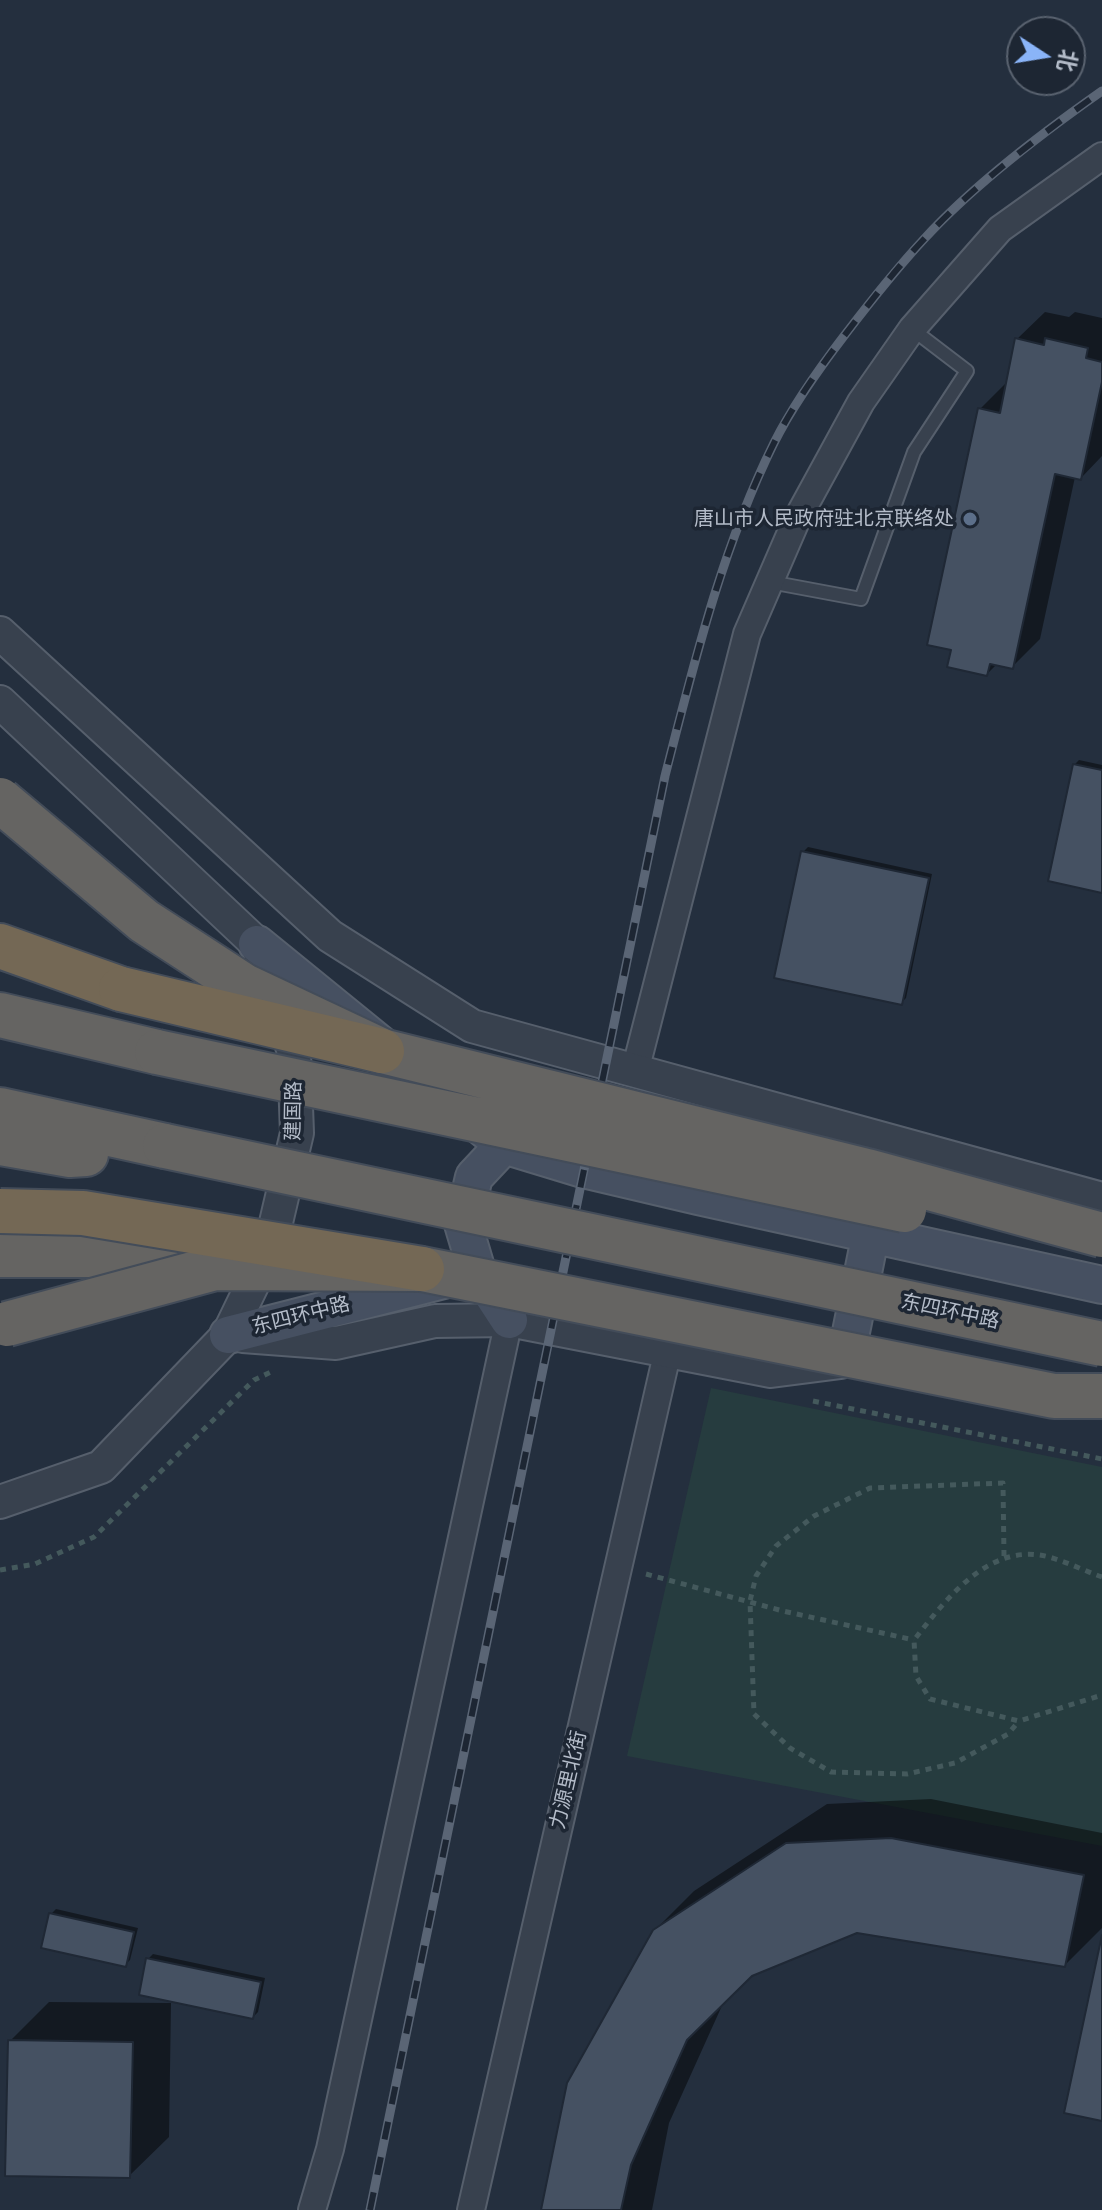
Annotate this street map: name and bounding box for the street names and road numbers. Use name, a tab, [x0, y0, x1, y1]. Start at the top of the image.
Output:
street label: 建国路	[281, 1081, 307, 1141]
street label: 东四环中路	[899, 1290, 1001, 1334]
street label: 东四环中路	[250, 1292, 352, 1340]
street label: 力源里北街	[546, 1729, 592, 1831]

